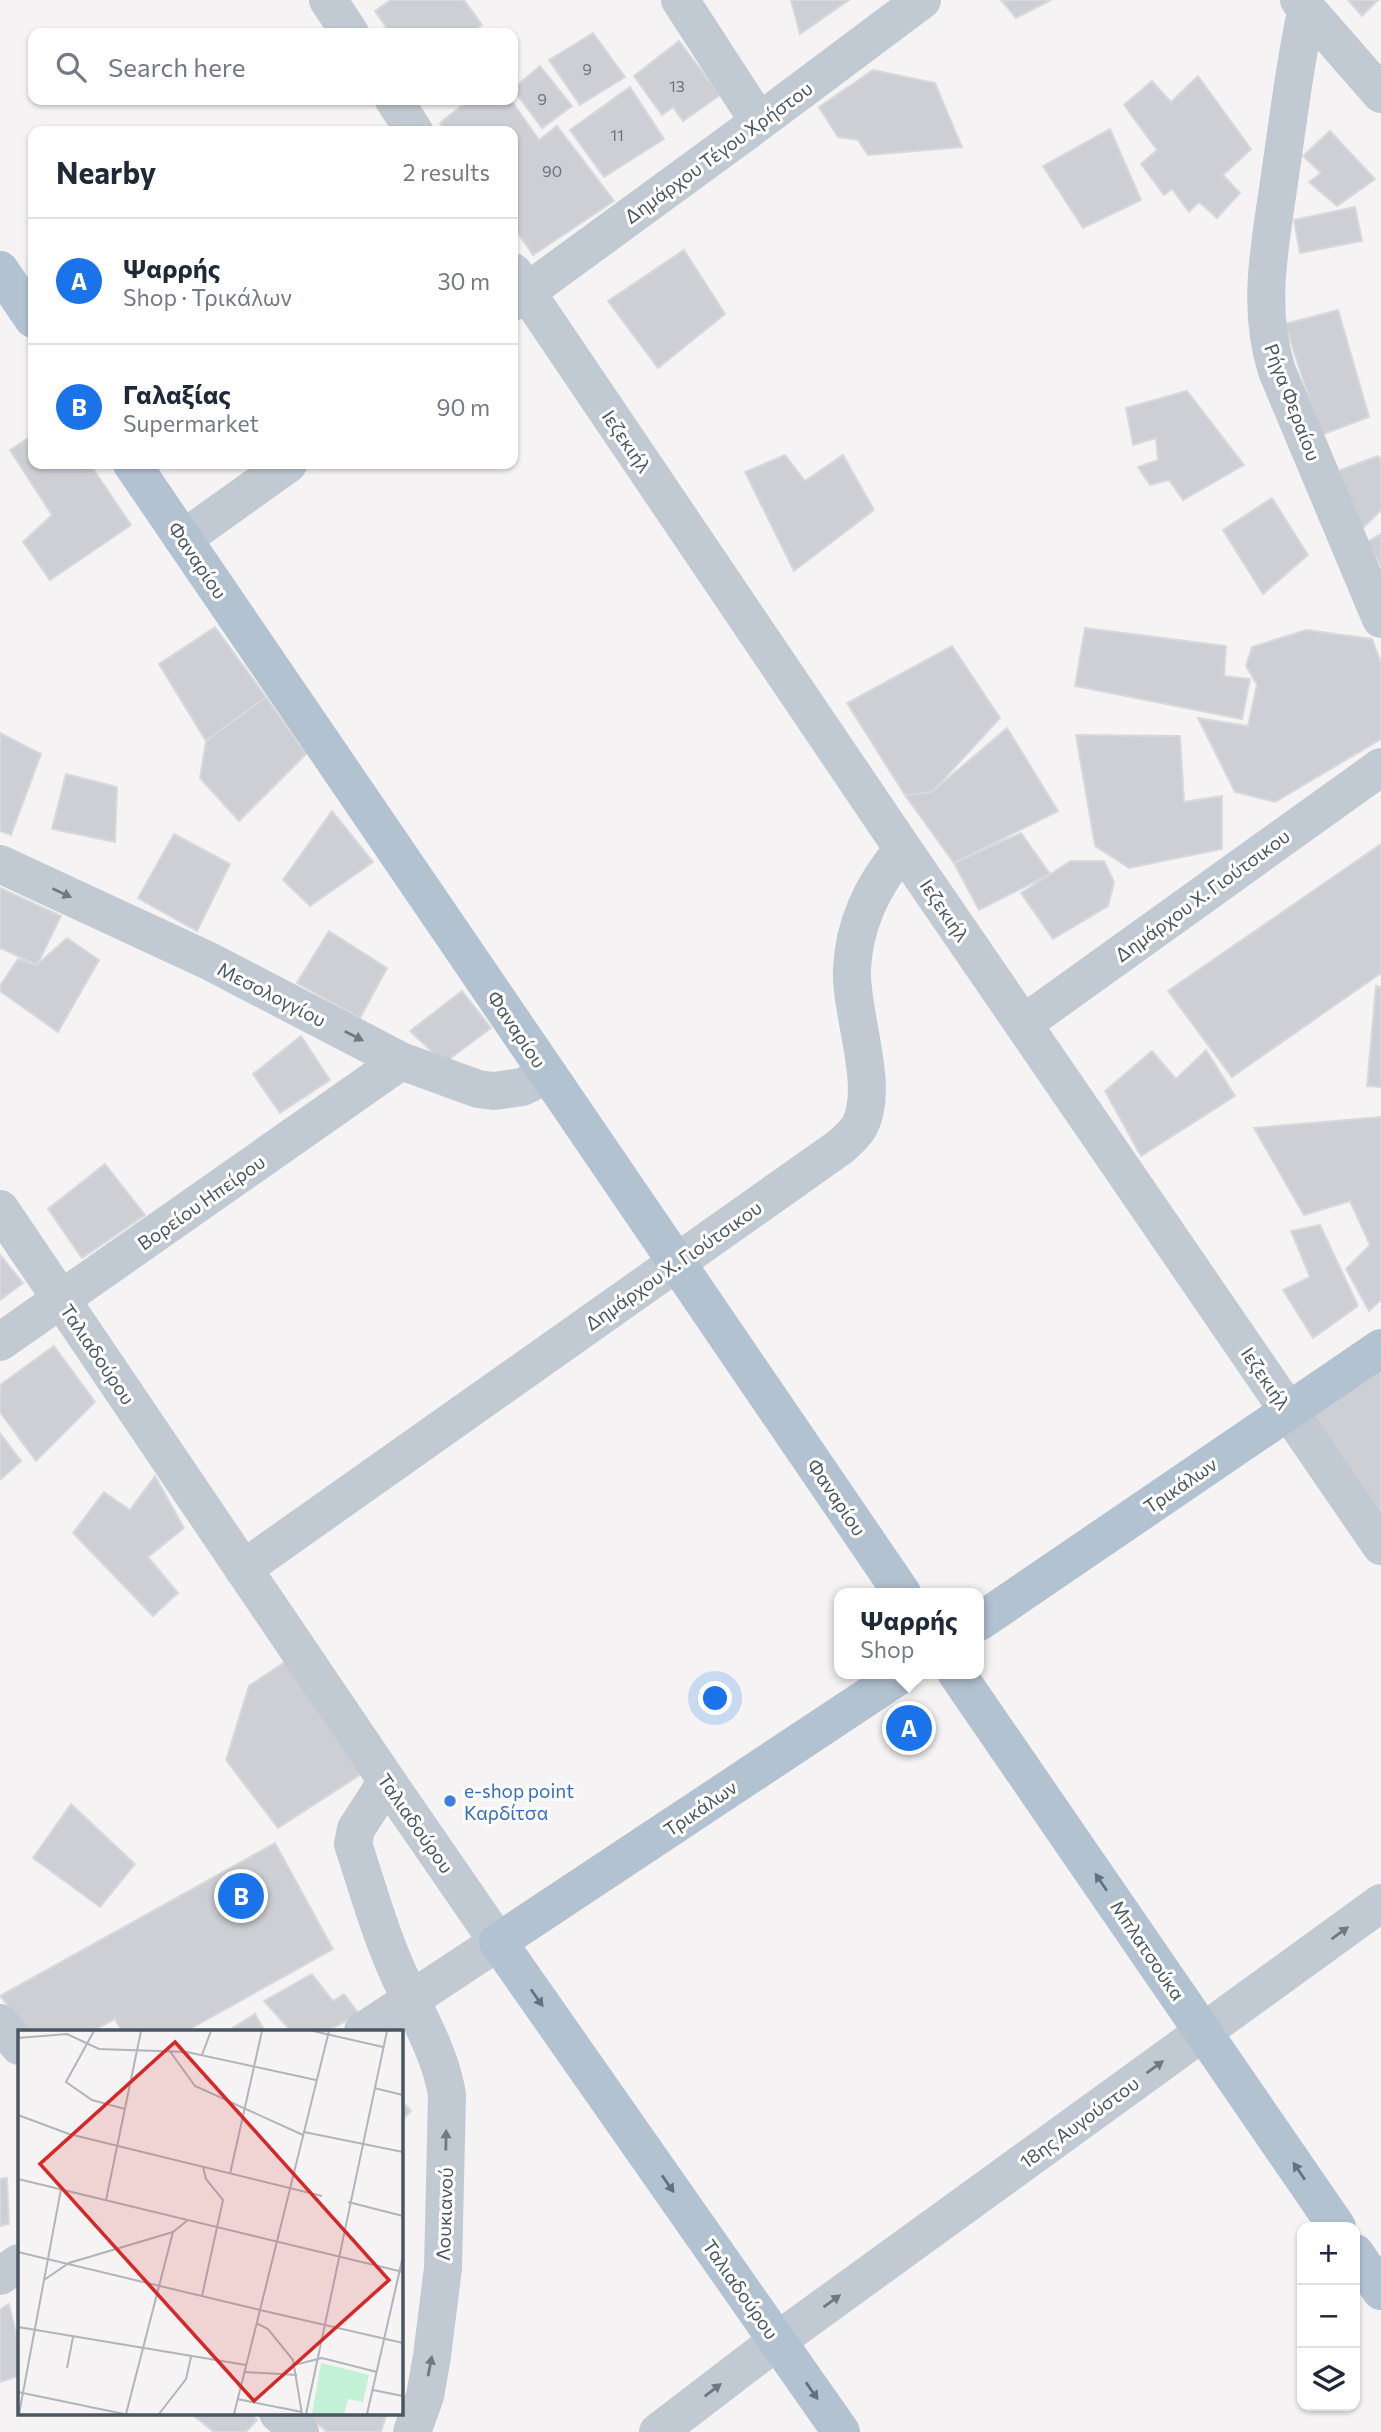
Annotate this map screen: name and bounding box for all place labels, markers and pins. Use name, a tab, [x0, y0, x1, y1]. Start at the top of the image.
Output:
pin: A	[886, 1702, 932, 1754]
place label: e-shop point Καρδίτσα	[464, 1779, 574, 1824]
marker: e-shop point Καρδίτσα	[442, 1793, 458, 1809]
pin: B	[218, 1870, 264, 1922]

